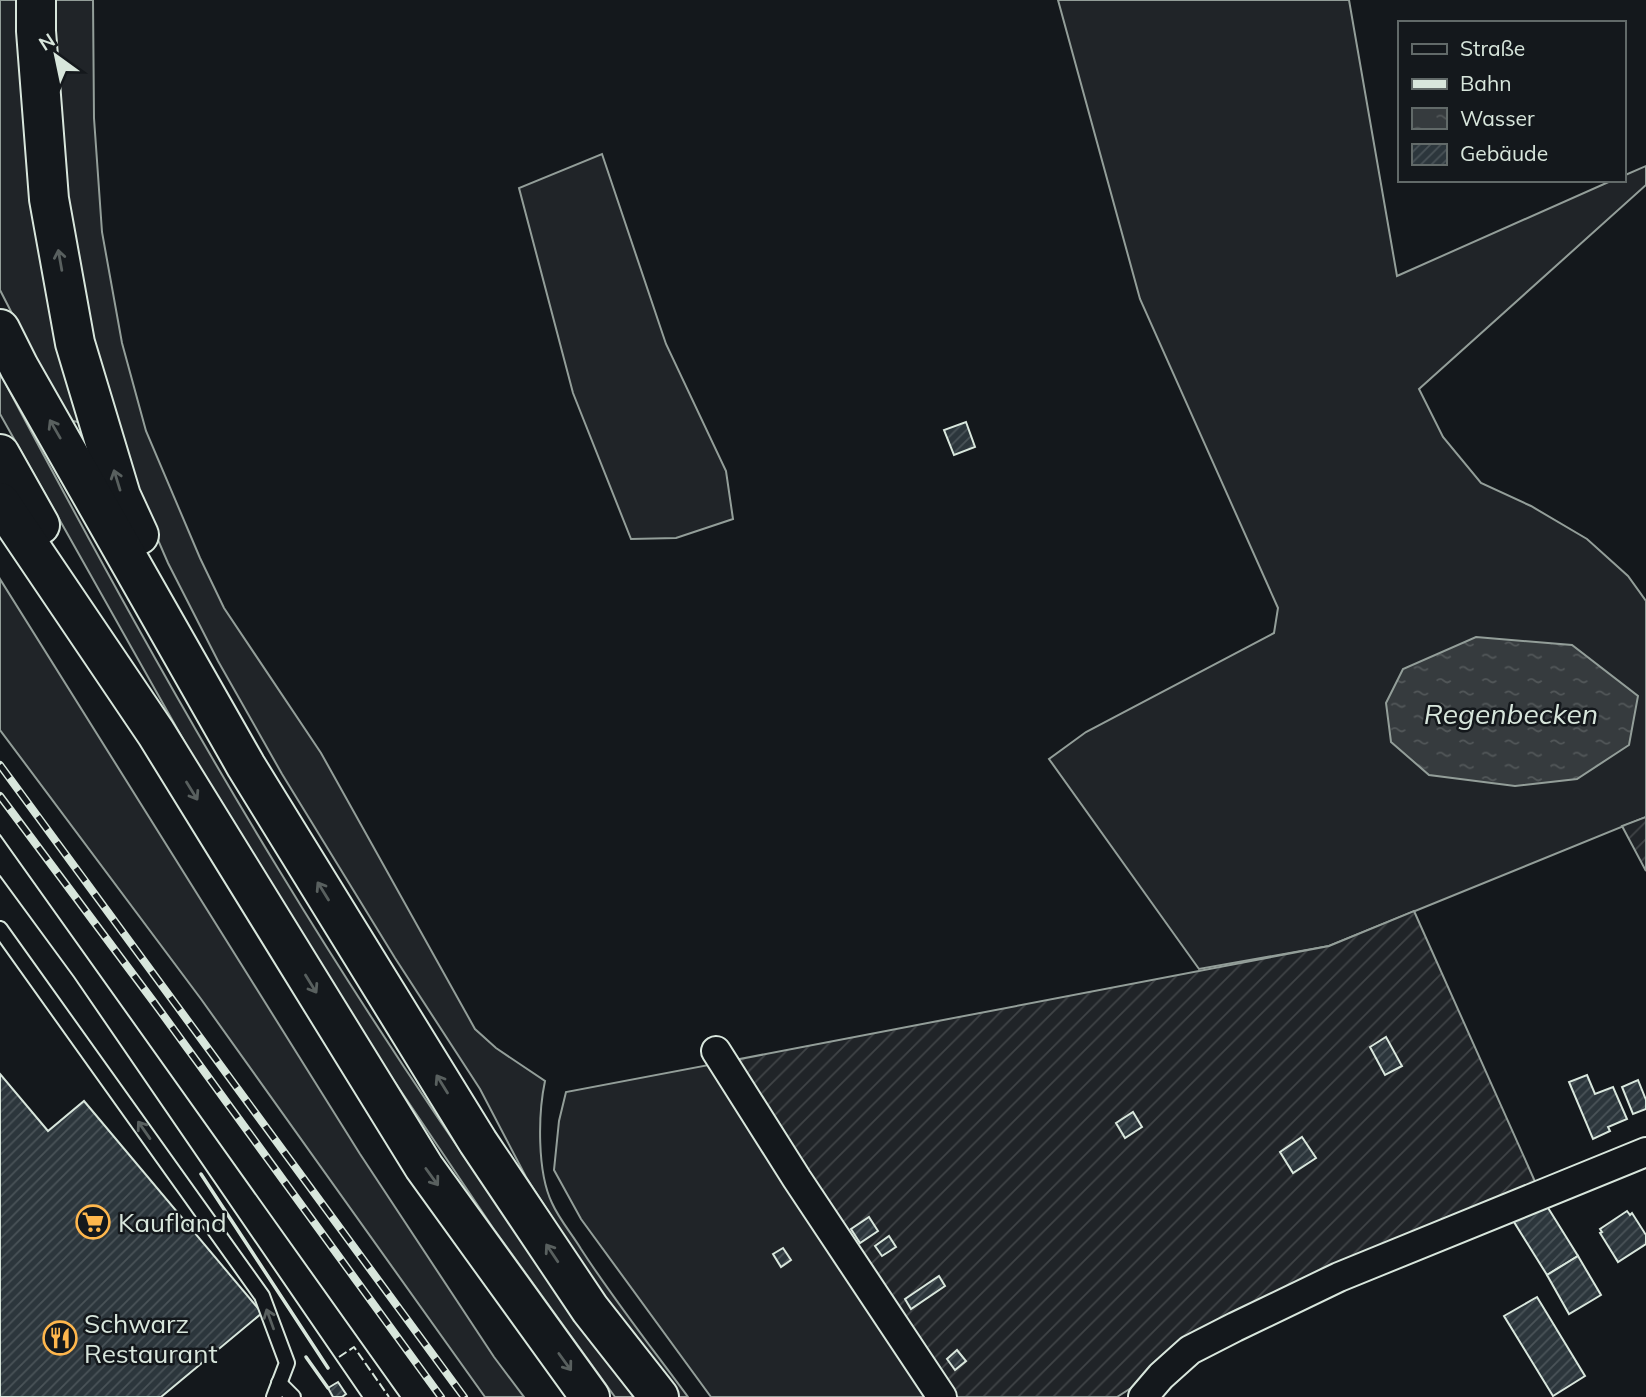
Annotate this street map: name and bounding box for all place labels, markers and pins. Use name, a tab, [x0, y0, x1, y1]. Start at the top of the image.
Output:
supermarket icon: Kaufland	[74, 1203, 112, 1241]
place label: Kaufland	[118, 1206, 227, 1239]
place label: Schwarz Restaurant	[84, 1307, 218, 1370]
restaurant icon: Schwarz Restaurant	[41, 1319, 79, 1357]

